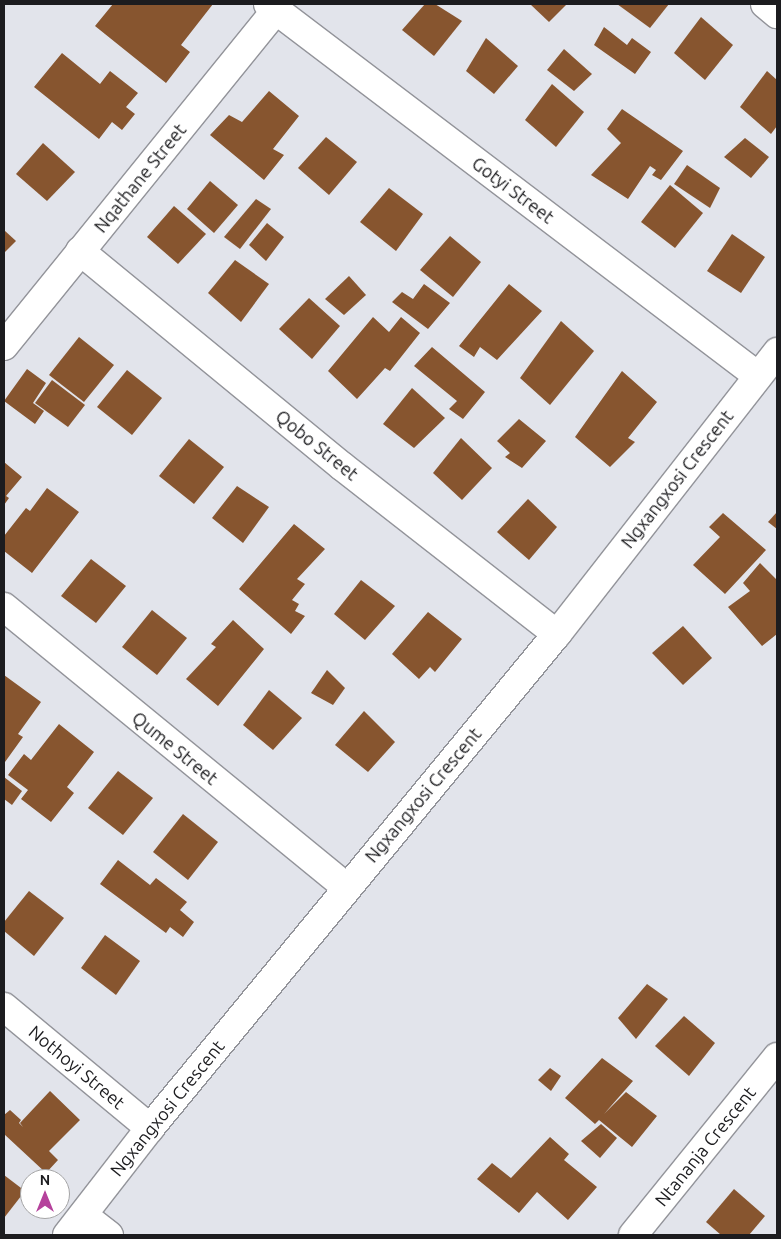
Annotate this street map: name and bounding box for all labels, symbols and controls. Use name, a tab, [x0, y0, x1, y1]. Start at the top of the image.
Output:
street label: Nqathane Street	[89, 119, 191, 237]
street label: Gotyi Street	[468, 152, 558, 228]
street label: Qobo Street	[271, 405, 363, 485]
street label: Ngxangxosi Crescent	[616, 406, 738, 552]
street label: Qume Street	[128, 707, 222, 789]
street label: Ngxangxosi Crescent	[360, 723, 486, 867]
street label: Nothoyi Street	[25, 1021, 129, 1113]
street label: Ngxangxosi Crescent	[105, 1036, 229, 1180]
street label: Ntananja Crescent	[650, 1082, 760, 1210]
north arrow	[20, 1169, 70, 1219]
text: N	[40, 1172, 50, 1188]

